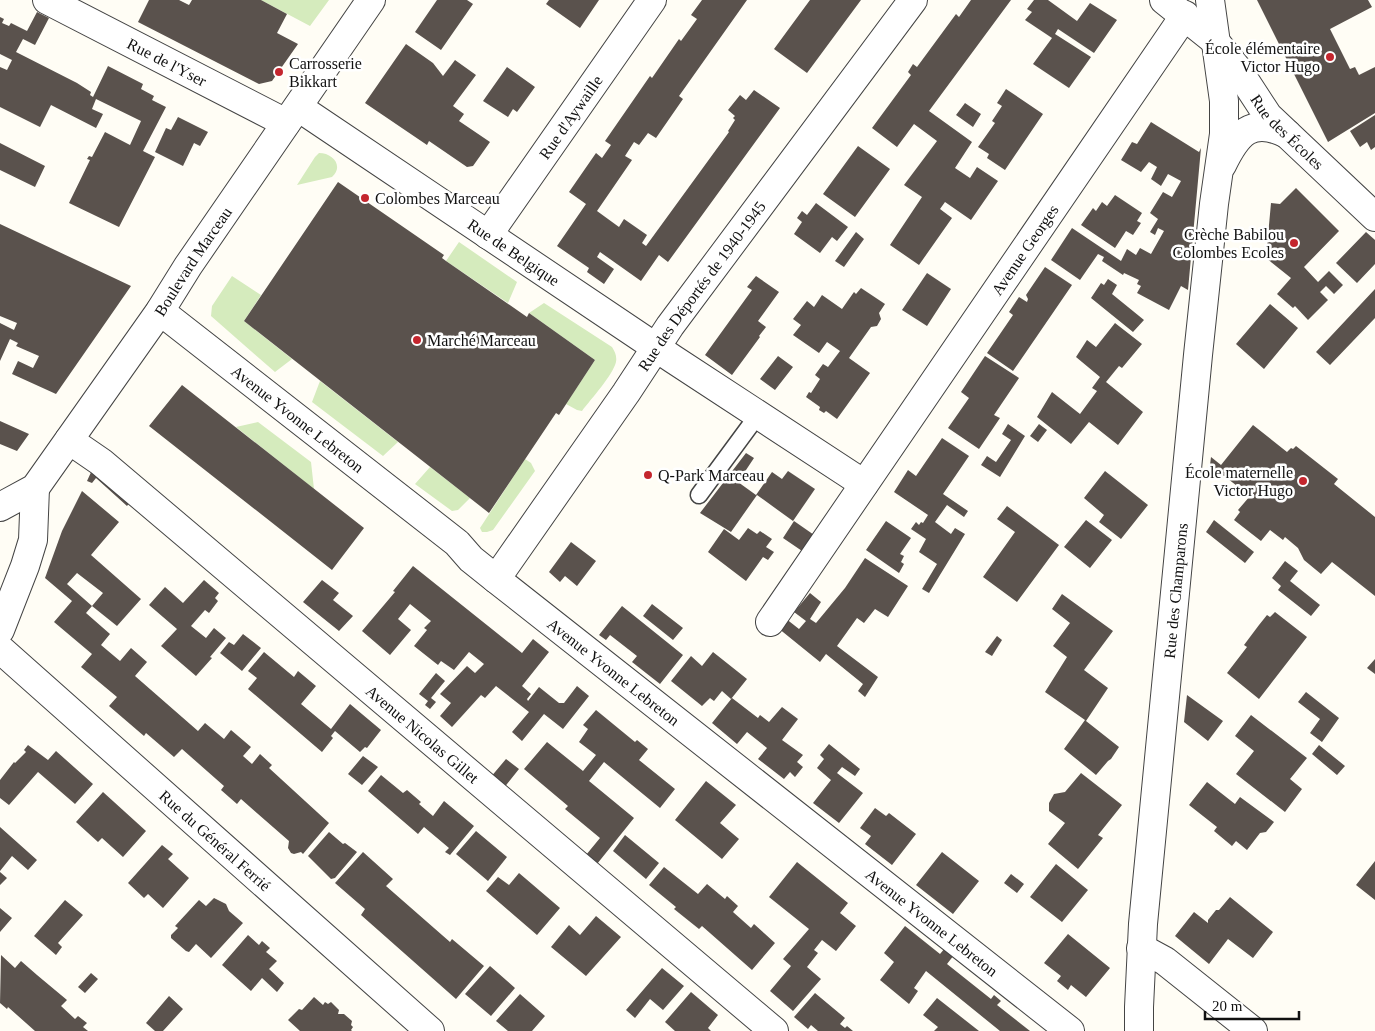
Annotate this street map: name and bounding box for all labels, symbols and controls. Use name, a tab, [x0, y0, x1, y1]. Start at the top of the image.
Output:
street label: Rue de l'Yser	[125, 34, 210, 89]
place label: École élémentaire Victor Hugo	[1205, 39, 1320, 76]
marker: École élémentaire Victor Hugo	[1324, 51, 1336, 63]
place label: Carrosserie Bikkart	[289, 55, 362, 90]
marker: Carrosserie Bikkart	[273, 66, 285, 78]
street label: Rue d'Aywaille	[535, 72, 605, 162]
street label: Rue des Écoles	[1248, 91, 1327, 173]
place label: Colombes Marceau	[375, 190, 500, 207]
marker: Colombes Marceau	[359, 192, 371, 204]
street label: Rue des Déportés de 1940-1945	[634, 198, 769, 374]
street label: Avenue Georges	[988, 201, 1061, 298]
street label: Boulevard Marceau	[151, 204, 235, 319]
street label: Rue de Belgique	[465, 215, 563, 289]
place label: Crèche Babilou Colombes Ecoles	[1172, 226, 1284, 261]
marker: Crèche Babilou Colombes Ecoles	[1288, 237, 1300, 249]
place label: Marché Marceau	[427, 332, 536, 349]
marker: Marché Marceau	[411, 334, 423, 346]
street label: Avenue Yvonne Lebreton	[229, 362, 367, 476]
place label: École maternelle Victor Hugo	[1185, 463, 1293, 500]
place label: Q-Park Marceau	[658, 467, 764, 484]
marker: Q-Park Marceau	[642, 469, 654, 481]
marker: École maternelle Victor Hugo	[1297, 475, 1309, 487]
street label: Rue des Champarons	[1160, 522, 1190, 659]
street label: Avenue Yvonne Lebreton	[545, 615, 683, 729]
street label: Avenue Nicolas Gillet	[363, 682, 483, 787]
street label: Rue du Général Ferrié	[156, 787, 274, 894]
street label: Avenue Yvonne Lebreton	[863, 865, 1001, 979]
scale bar	[1205, 988, 1299, 1020]
text: 20 m	[1212, 998, 1243, 1014]

